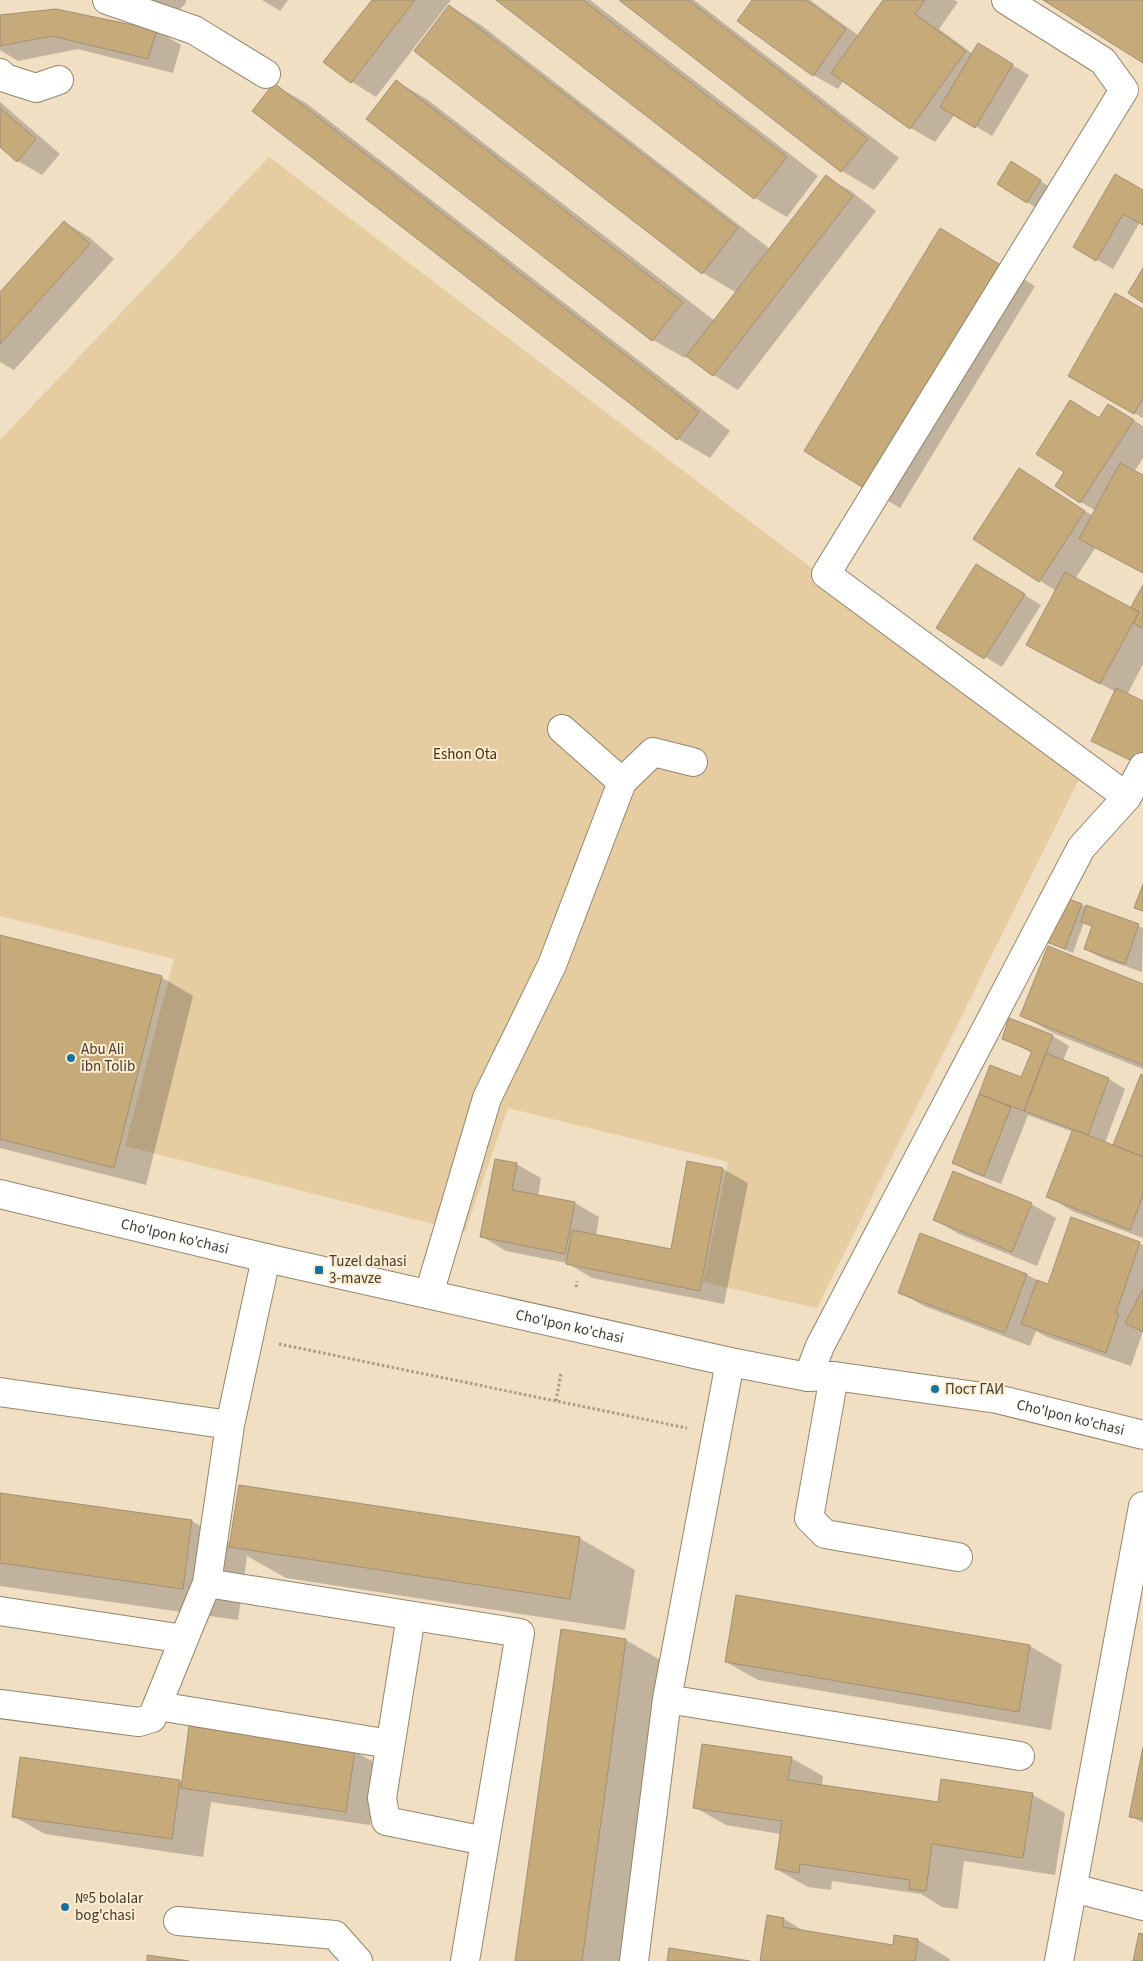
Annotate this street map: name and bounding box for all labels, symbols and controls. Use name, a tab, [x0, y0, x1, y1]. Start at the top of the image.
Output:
park label: Eshon Ota	[433, 744, 497, 765]
place label: Abu Ali ibn Tolib	[81, 1039, 135, 1077]
marker: Abu Ali ibn Tolib	[65, 1052, 77, 1064]
street label: Cho'lpon ko'chasi	[119, 1213, 231, 1259]
place label: Tuzel dahasi 3-mavze	[329, 1251, 407, 1289]
marker: Tuzel dahasi 3-mavze	[313, 1264, 325, 1276]
street label: Cho'lpon ko'chasi	[514, 1304, 626, 1348]
place label: Пост ГАИ	[945, 1379, 1004, 1400]
marker: Пост ГАИ	[929, 1383, 941, 1395]
street label: Cho'lpon ko'chasi	[1014, 1394, 1127, 1441]
place label: №5 bolalar bog'chasi	[75, 1888, 144, 1926]
marker: №5 bolalar bog'chasi	[59, 1901, 71, 1913]

